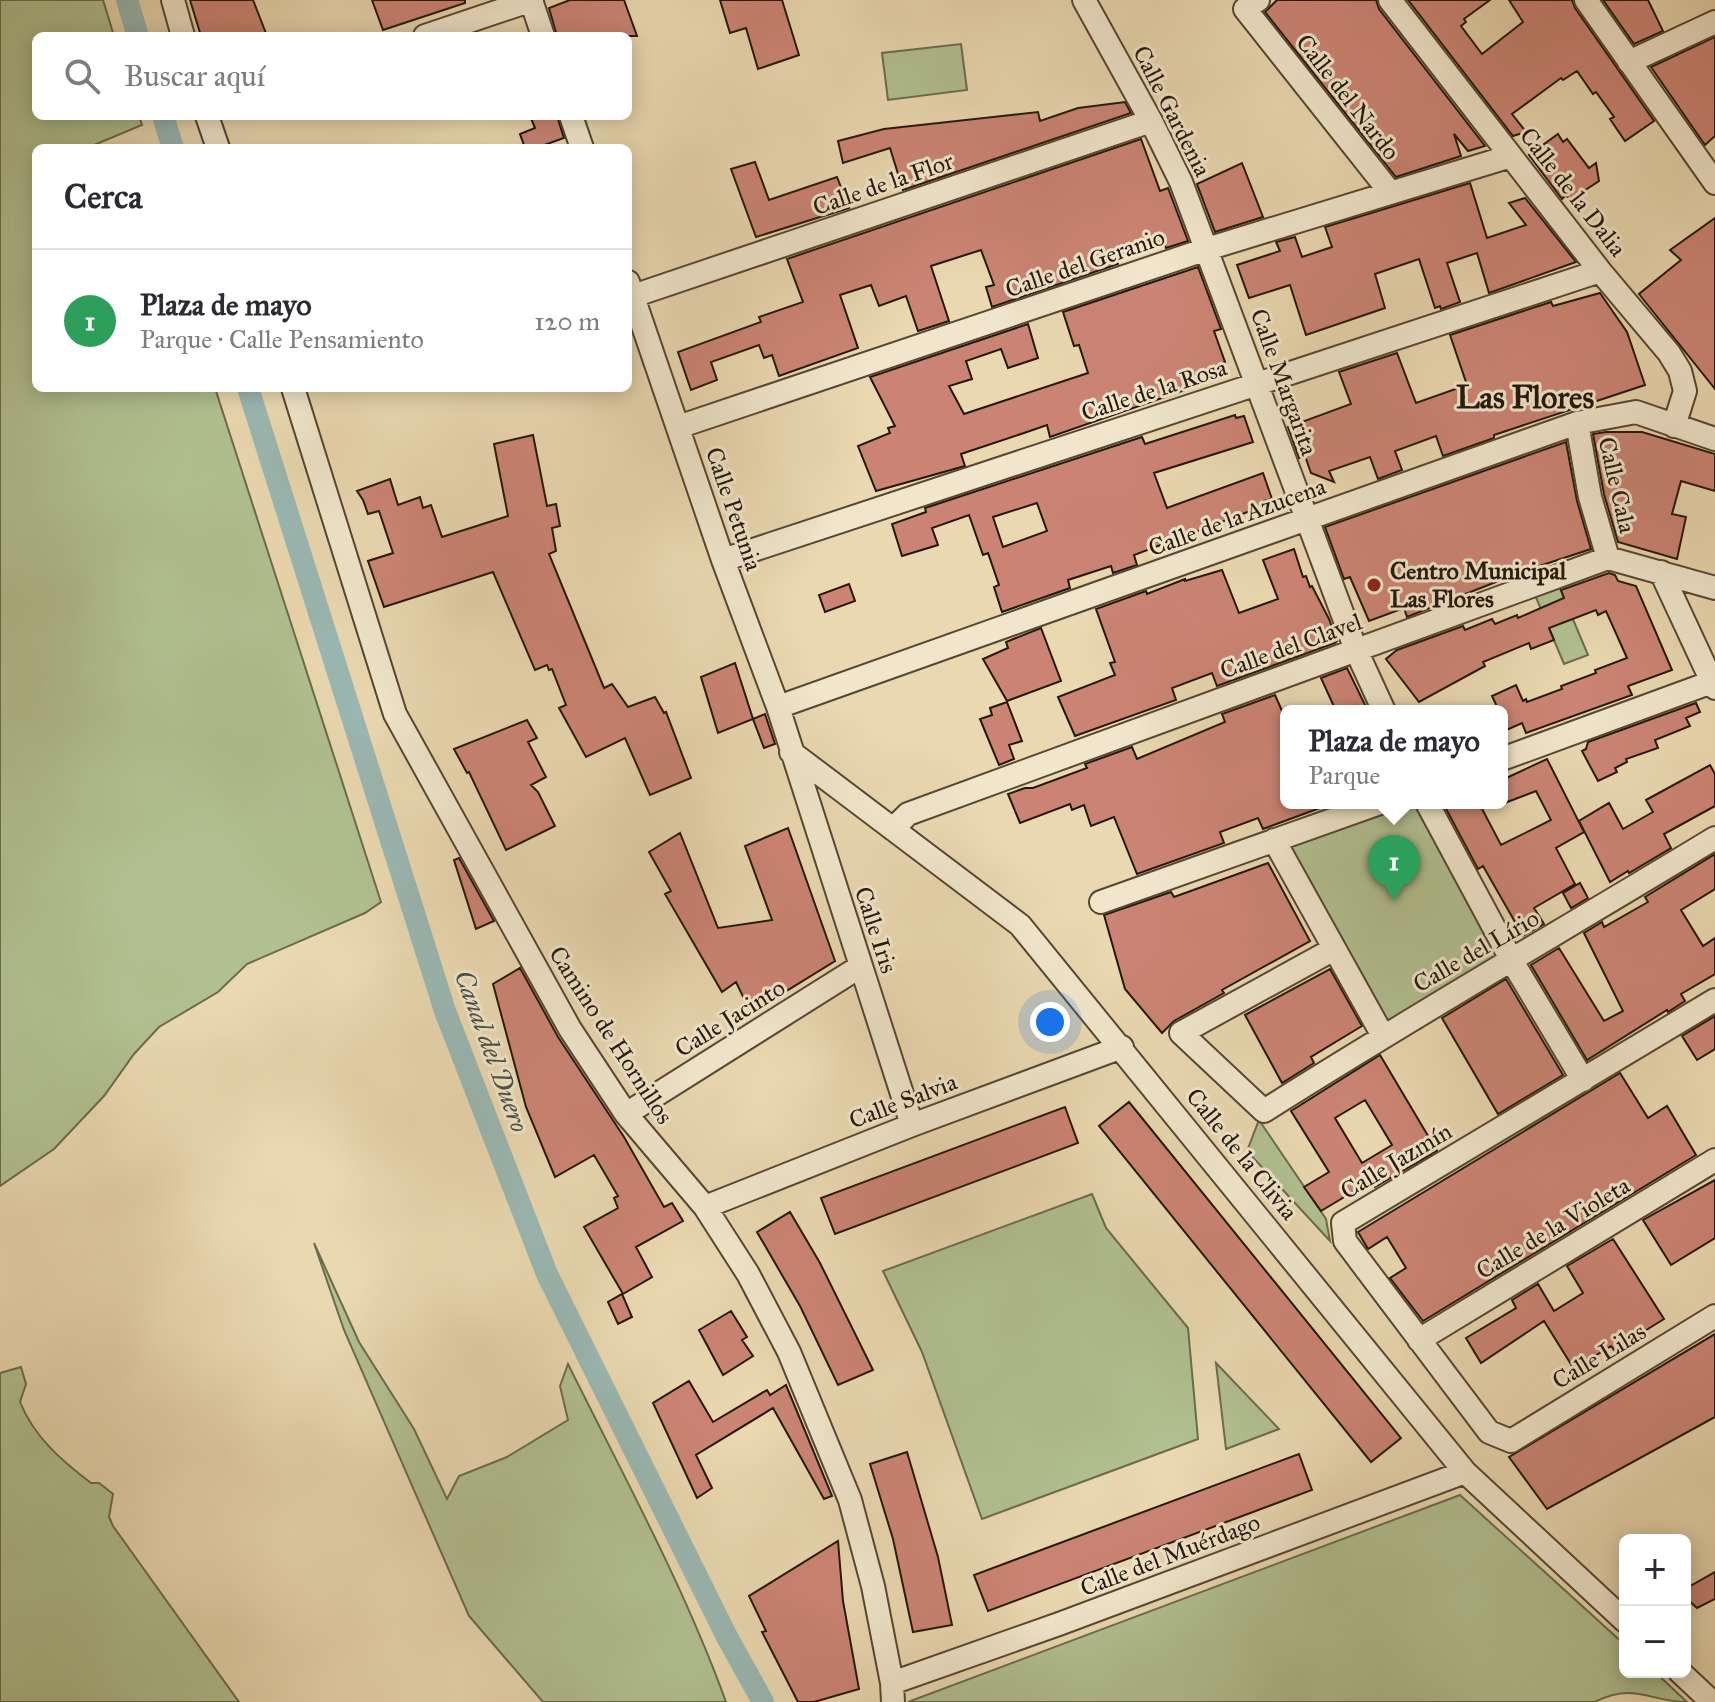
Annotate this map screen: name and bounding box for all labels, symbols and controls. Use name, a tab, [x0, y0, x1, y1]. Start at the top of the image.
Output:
street label: Calle del Nardo	[1290, 28, 1406, 166]
search box	[32, 32, 632, 120]
street label: Calle Gardenia	[1126, 41, 1218, 182]
icon: search	[60, 54, 104, 98]
text: Buscar aquí	[124, 58, 265, 94]
street label: Calle de la Dalia	[1513, 121, 1633, 263]
street label: Calle de la Flor	[809, 146, 957, 222]
text: Cerca	[64, 176, 143, 217]
street label: Calle del Geranio	[1001, 222, 1169, 304]
text: Plaza de mayo	[140, 287, 312, 323]
text: 1	[85, 305, 95, 337]
text: 120 m	[534, 305, 600, 337]
street label: Calle Margarita	[1244, 305, 1325, 460]
text: Parque · Calle Pensamiento	[140, 323, 424, 355]
street label: Calle de la Rosa	[1077, 352, 1231, 428]
district label: Las Flores	[1456, 378, 1594, 417]
street label: Calle Cala	[1591, 434, 1643, 537]
street label: Calle Petunia	[699, 443, 769, 576]
street label: Calle de la Azucena	[1144, 471, 1331, 563]
place label: Centro Municipal Las Flores	[1390, 556, 1567, 614]
marker: Centro Municipal Las Flores	[1365, 576, 1383, 594]
street label: Calle del Clavel	[1216, 606, 1366, 686]
popup	[1280, 705, 1508, 809]
text: Plaza de mayo	[1308, 723, 1480, 759]
text: Parque	[1308, 759, 1380, 791]
pin: 1	[1368, 835, 1420, 901]
street label: Calle Iris	[848, 883, 904, 977]
street label: Calle del Lírio	[1408, 903, 1544, 999]
street label: Camino de Hornillos	[542, 940, 680, 1130]
water label: Canal del Duero	[448, 965, 536, 1137]
street label: Calle Jacinto	[669, 972, 791, 1064]
your location	[1030, 1002, 1070, 1042]
street label: Calle Salvia	[845, 1066, 962, 1135]
street label: Calle de la Clivia	[1180, 1082, 1305, 1227]
street label: Calle Jazmín	[1335, 1116, 1457, 1206]
street label: Calle de la Violeta	[1471, 1170, 1636, 1286]
street label: Calle Lilas	[1547, 1316, 1651, 1396]
street label: Calle del Muérdago	[1076, 1507, 1264, 1603]
map controls	[1619, 1534, 1691, 1678]
button: +	[1619, 1534, 1691, 1606]
button: −	[1619, 1606, 1691, 1678]

